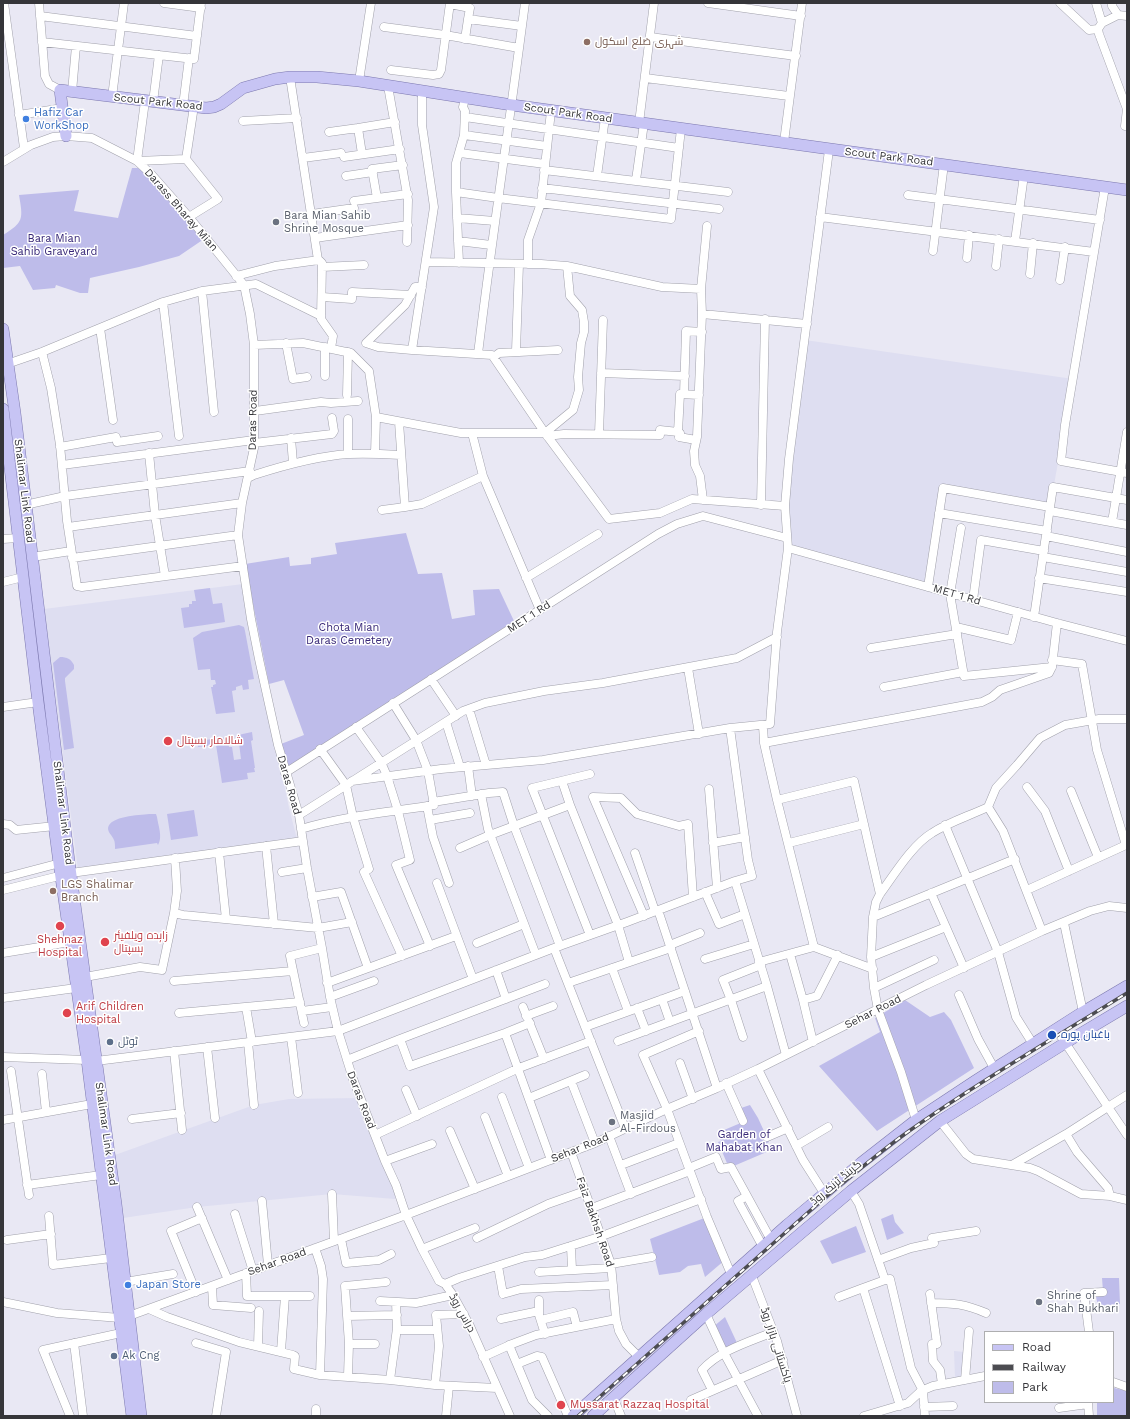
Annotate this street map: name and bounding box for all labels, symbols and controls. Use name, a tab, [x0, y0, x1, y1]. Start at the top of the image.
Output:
place label: شہری ضلع اسکول	[595, 35, 683, 49]
marker: شہری ضلع اسکول	[582, 37, 592, 47]
street label: Scout Park Road	[113, 91, 203, 113]
street label: Scout Park Road	[523, 100, 613, 126]
place label: Hafiz Car WorkShop	[34, 106, 89, 132]
marker: Hafiz Car WorkShop	[21, 114, 31, 124]
street label: Scout Park Road	[844, 145, 934, 169]
street label: Darass Bharay Mian	[141, 166, 221, 254]
place label: Bara Mian Sahib Shrine Mosque	[284, 209, 371, 235]
marker: Bara Mian Sahib Shrine Mosque	[271, 217, 281, 227]
park label: Bara Mian Sahib Graveyard	[11, 232, 97, 258]
street label: Daras Road	[246, 389, 260, 451]
street label: Shalimar Link Road	[11, 438, 37, 544]
street label: MET 1 Rd	[932, 582, 982, 608]
street label: MET 1 Rd	[505, 598, 553, 636]
park label: Chota Mian Daras Cemetery	[306, 621, 392, 647]
place label: شالامار ہسپتال	[177, 734, 243, 748]
marker: شالامار ہسپتال	[162, 735, 174, 747]
street label: Daras Road	[274, 754, 304, 816]
street label: Shalimar Link Road	[50, 760, 76, 866]
place label: LGS Shalimar Branch	[61, 878, 134, 904]
marker: LGS Shalimar Branch	[48, 886, 58, 896]
marker: Shehnaz Hospital	[54, 920, 66, 932]
place label: زاہدہ ویلفیئر ہسپتال	[114, 929, 168, 955]
place label: Shehnaz Hospital	[37, 933, 83, 959]
marker: زاہدہ ویلفیئر ہسپتال	[99, 936, 111, 948]
street label: Sehar Road	[843, 992, 903, 1032]
place label: Arif Children Hospital	[76, 1000, 144, 1026]
marker: Arif Children Hospital	[61, 1007, 73, 1019]
place label: باغبان پورہ	[1061, 1028, 1110, 1042]
marker: باغبان پورہ	[1046, 1029, 1058, 1041]
place label: ٹوٹل	[118, 1035, 138, 1049]
marker: ٹوٹل	[105, 1037, 115, 1047]
street label: Daras Road	[344, 1069, 378, 1131]
street label: Shalimar Link Road	[92, 1081, 120, 1187]
place label: Masjid Al-Firdous	[620, 1109, 676, 1135]
marker: Masjid Al-Firdous	[607, 1117, 617, 1127]
park label: Garden of Mahabat Khan	[706, 1128, 782, 1154]
street label: Sehar Road	[549, 1130, 611, 1166]
street label: گرینڈ ٹرنک روڈ	[808, 1158, 864, 1208]
street label: Faiz Bakhsh Road	[573, 1175, 617, 1269]
street label: Sehar Road	[246, 1245, 308, 1279]
place label: Japan Store	[136, 1278, 201, 1292]
marker: Japan Store	[123, 1280, 133, 1290]
place label: Shrine of Shah Bukhari	[1047, 1289, 1118, 1315]
street label: دراس روڈ	[446, 1291, 478, 1335]
marker: Shrine of Shah Bukhari	[1034, 1297, 1044, 1307]
street label: پاکستانی بازار روڈ	[758, 1306, 794, 1384]
legend	[984, 1331, 1114, 1403]
text: Road	[1022, 1340, 1051, 1354]
place label: Ak Cng	[122, 1349, 159, 1363]
marker: Ak Cng	[109, 1351, 119, 1361]
text: Railway	[1022, 1360, 1066, 1374]
text: Park	[1022, 1380, 1048, 1394]
place label: Mussarat Razzaq Hospital	[570, 1398, 709, 1412]
marker: Mussarat Razzaq Hospital	[555, 1399, 567, 1411]

